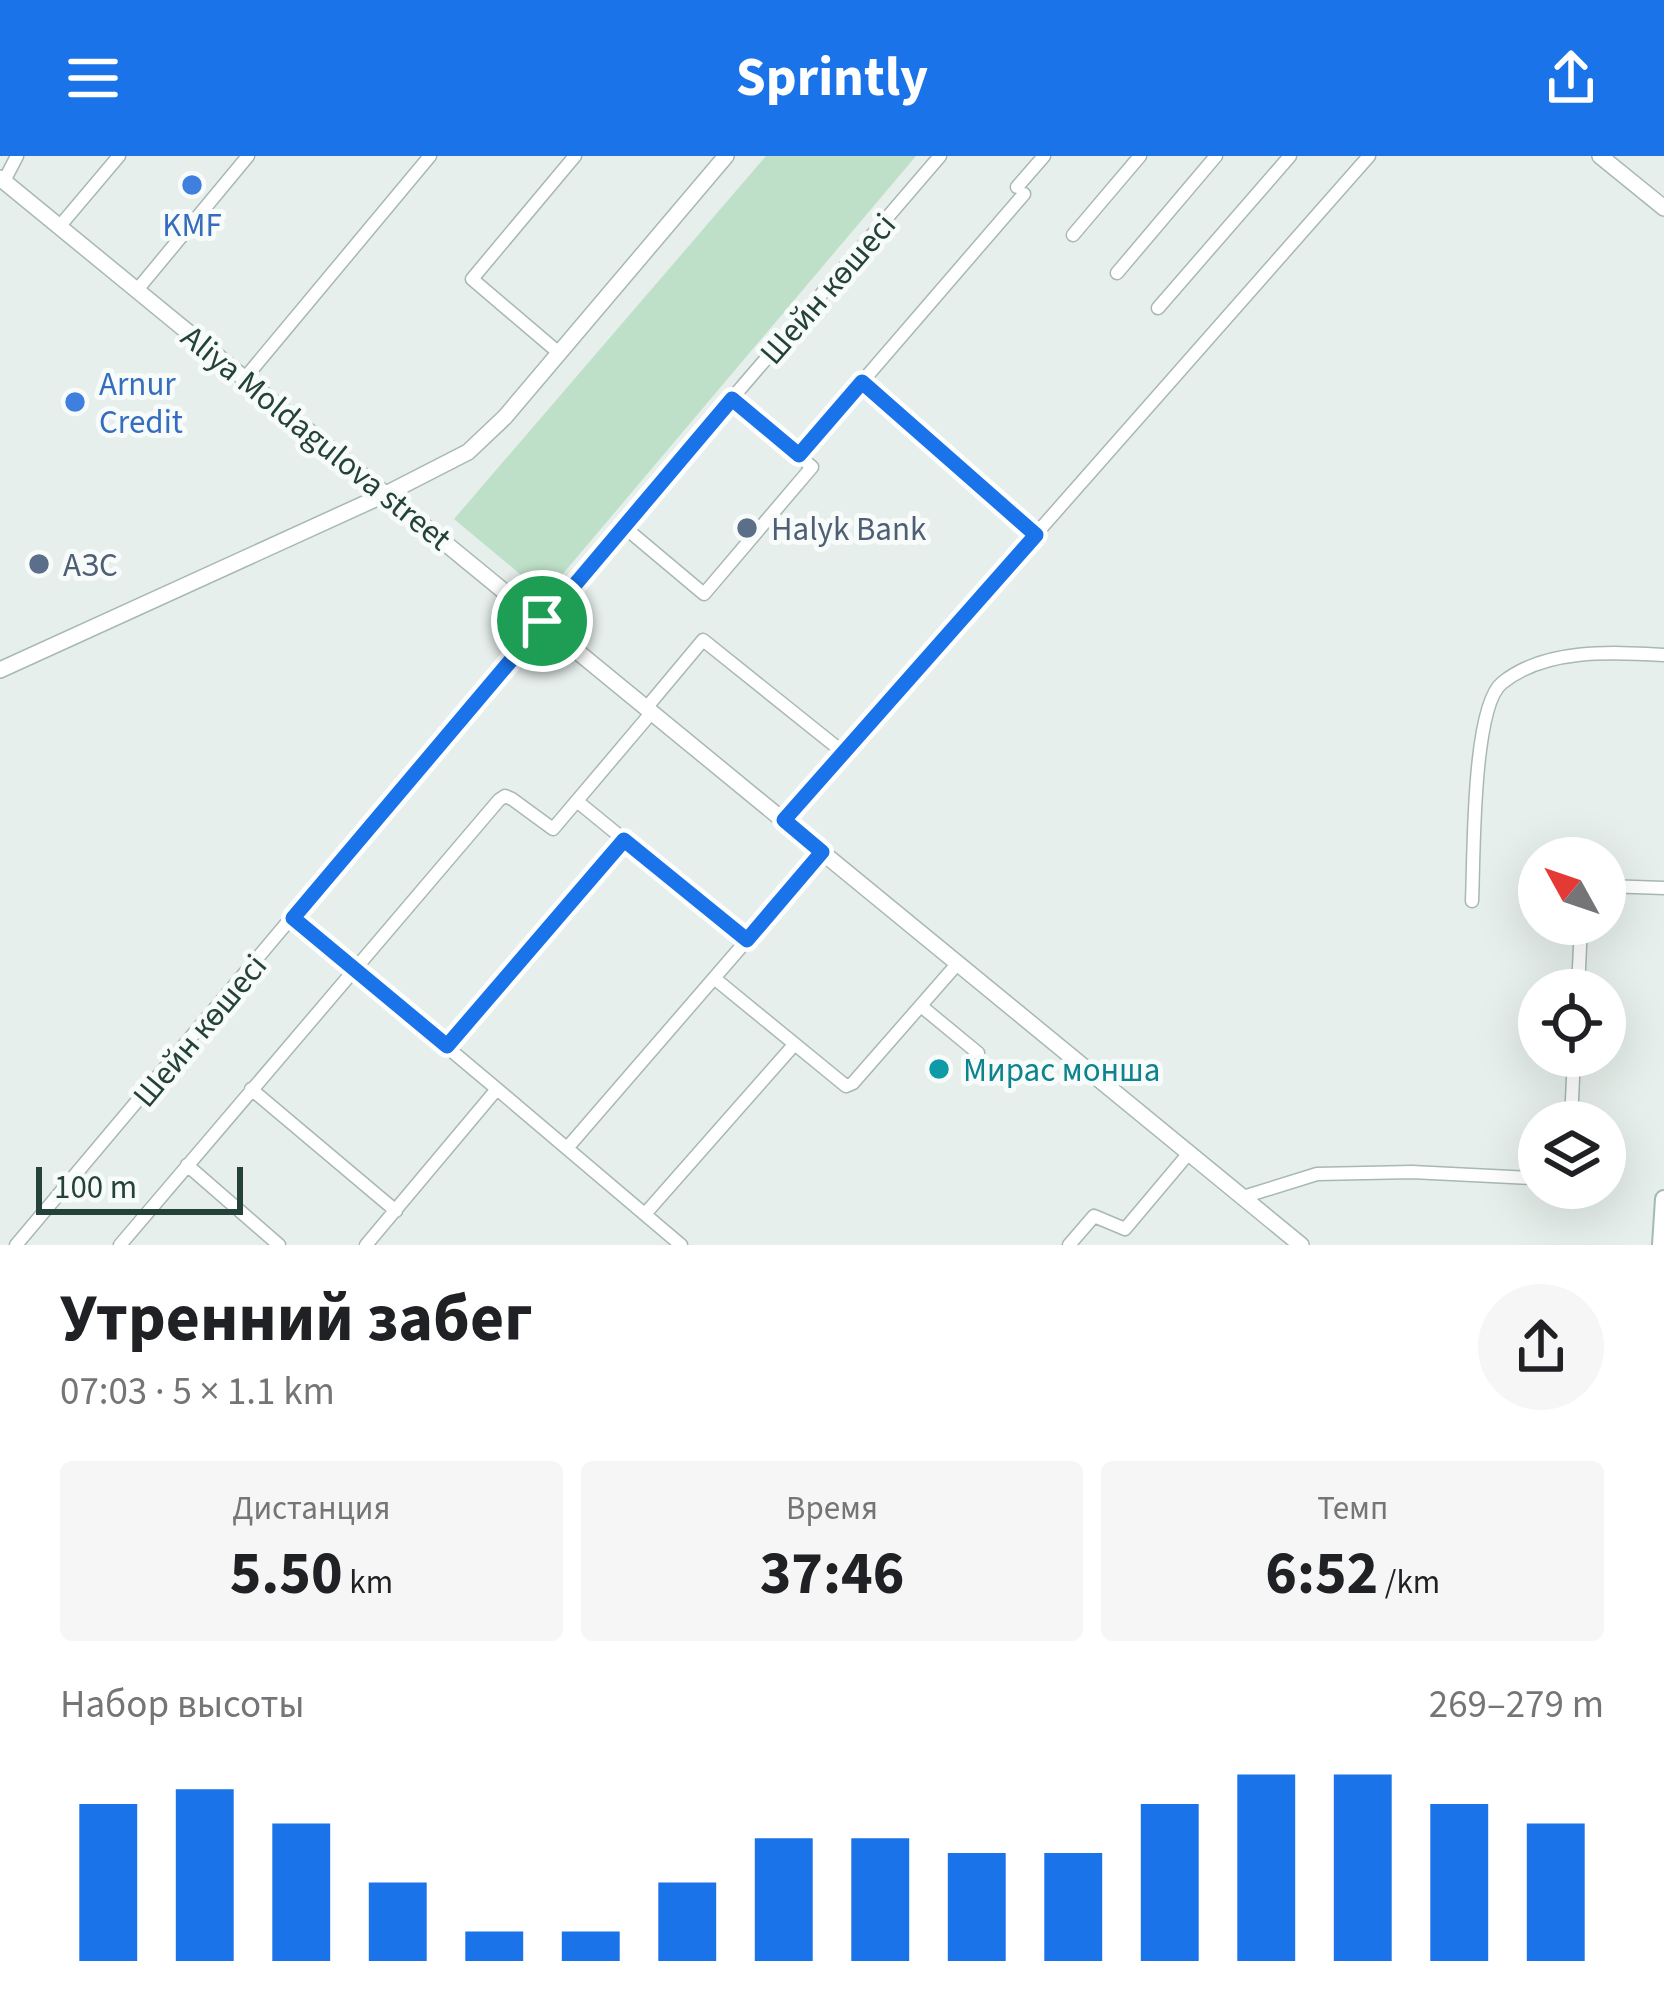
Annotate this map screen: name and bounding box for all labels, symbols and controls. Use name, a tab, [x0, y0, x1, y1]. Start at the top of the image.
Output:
text: Sprintly	[736, 40, 928, 117]
icon: menu	[60, 45, 126, 111]
icon: share	[1538, 45, 1604, 111]
marker: KMF	[179, 172, 205, 198]
place label: KMF	[162, 202, 222, 249]
street label: Шейн көшесі	[749, 203, 907, 375]
street label: Aliya Moldagulova street	[171, 314, 461, 562]
place label: Arnur Credit	[99, 361, 183, 446]
marker: Arnur Credit	[62, 389, 88, 415]
place label: Halyk Bank	[771, 506, 927, 553]
marker: Halyk Bank	[734, 515, 760, 541]
place label: АЗС	[63, 542, 118, 589]
marker: АЗС	[26, 551, 52, 577]
pin	[491, 570, 593, 672]
icon: arrive	[509, 588, 575, 654]
north arrow	[1518, 837, 1626, 945]
map controls	[1518, 837, 1626, 1209]
street label: Шейн көшесі	[122, 944, 278, 1118]
button: locate	[1518, 969, 1626, 1077]
place label: Мирас монша	[963, 1047, 1160, 1094]
marker: Мирас монша	[926, 1056, 952, 1082]
button: layers	[1518, 1101, 1626, 1209]
scale bar	[36, 1161, 243, 1214]
text: 100 m	[54, 1164, 137, 1211]
text: Утренний забег	[60, 1272, 533, 1366]
button: share	[1478, 1284, 1604, 1410]
text: 07:03 · 5 × 1.1 km	[60, 1364, 335, 1420]
text: Дистанция	[232, 1485, 391, 1532]
text: Время	[786, 1485, 878, 1532]
text: Темп	[1317, 1485, 1388, 1532]
text: 5.50	[230, 1532, 343, 1617]
text: 37:46	[760, 1532, 904, 1617]
text: 6:52	[1265, 1532, 1378, 1617]
text: km	[343, 1559, 393, 1606]
text: /km	[1378, 1559, 1440, 1606]
text: Набор высоты	[60, 1677, 305, 1733]
text: 269–279 m	[1429, 1677, 1604, 1733]

